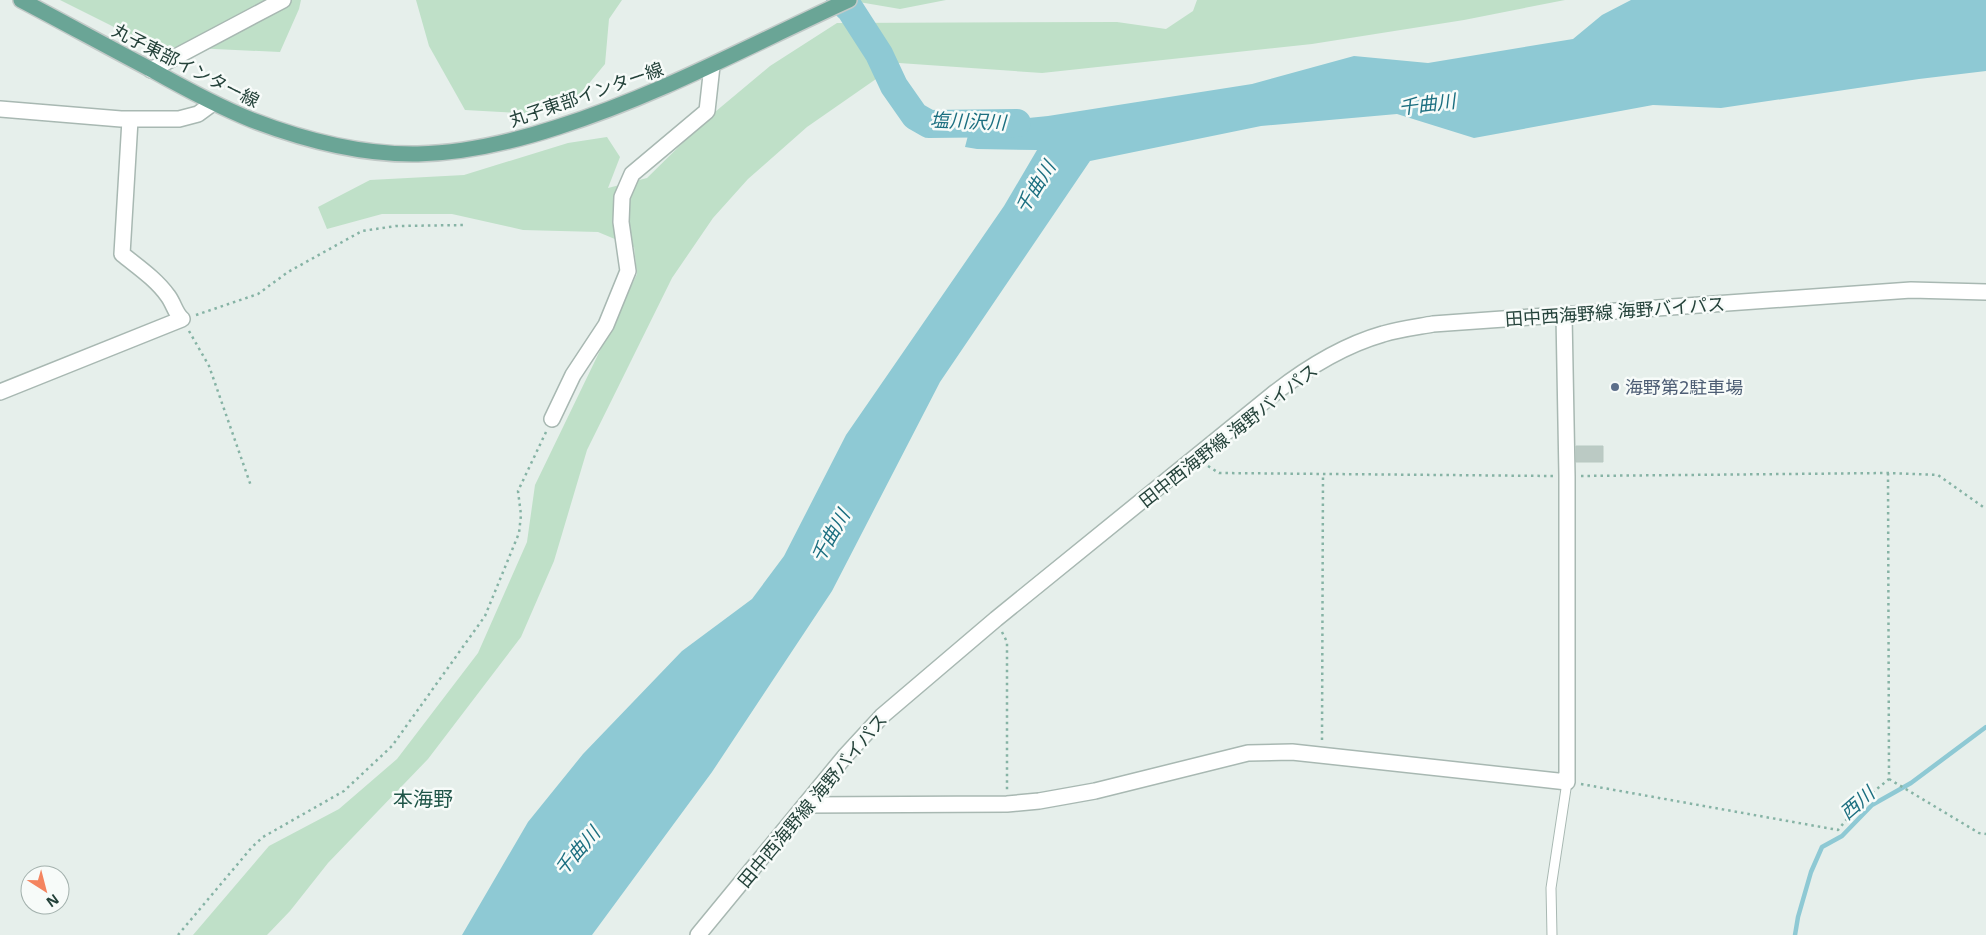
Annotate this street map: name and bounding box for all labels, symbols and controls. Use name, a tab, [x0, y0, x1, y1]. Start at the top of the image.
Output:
street label: 丸子東部インター線	[108, 18, 264, 112]
street label: 丸子東部インター線	[506, 56, 666, 132]
water label: 千曲川	[1397, 87, 1459, 120]
water label: 塩川沢川	[930, 107, 1008, 135]
water label: 千曲川	[1009, 154, 1062, 218]
street label: 田中西海野線 海野バイパス	[1504, 291, 1726, 331]
street label: 田中西海野線 海野バイパス	[1134, 358, 1322, 512]
place label: 海野第2駐車場	[1625, 375, 1743, 399]
marker: 海野第2駐車場	[1609, 381, 1621, 393]
water label: 千曲川	[804, 503, 857, 567]
street label: 田中西海野線 海野バイパス	[732, 708, 892, 892]
water label: 西川	[1834, 779, 1881, 825]
district label: 本海野	[393, 785, 453, 812]
water label: 千曲川	[548, 819, 607, 881]
north arrow	[20, 865, 70, 915]
text: N	[43, 890, 63, 912]

